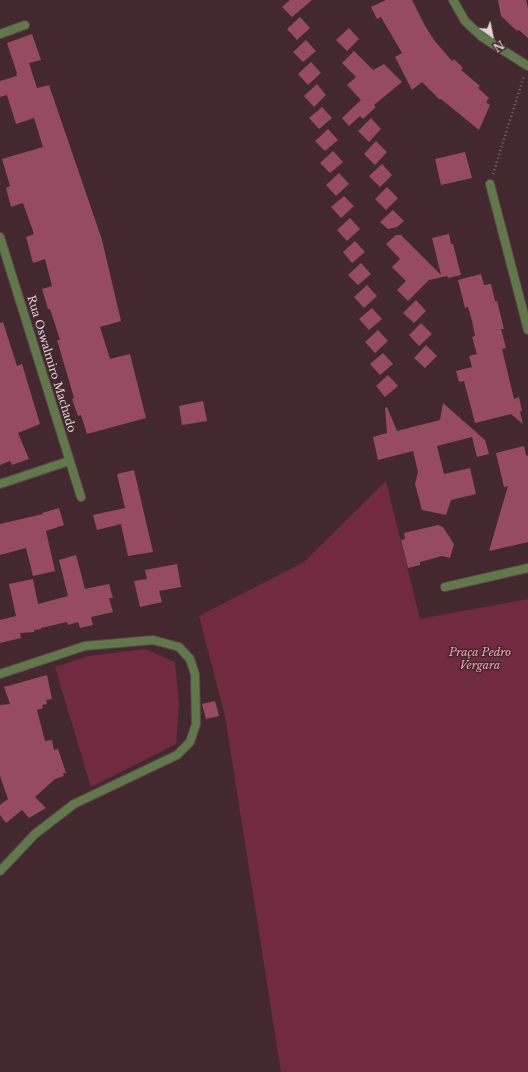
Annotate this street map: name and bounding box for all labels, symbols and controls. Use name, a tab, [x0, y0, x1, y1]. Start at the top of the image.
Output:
north arrow	[472, 16, 512, 56]
text: N	[490, 37, 507, 55]
street label: Rua Oswalmiro Machado	[24, 294, 78, 434]
park label: Praça Pedro Vergara	[449, 646, 511, 672]

